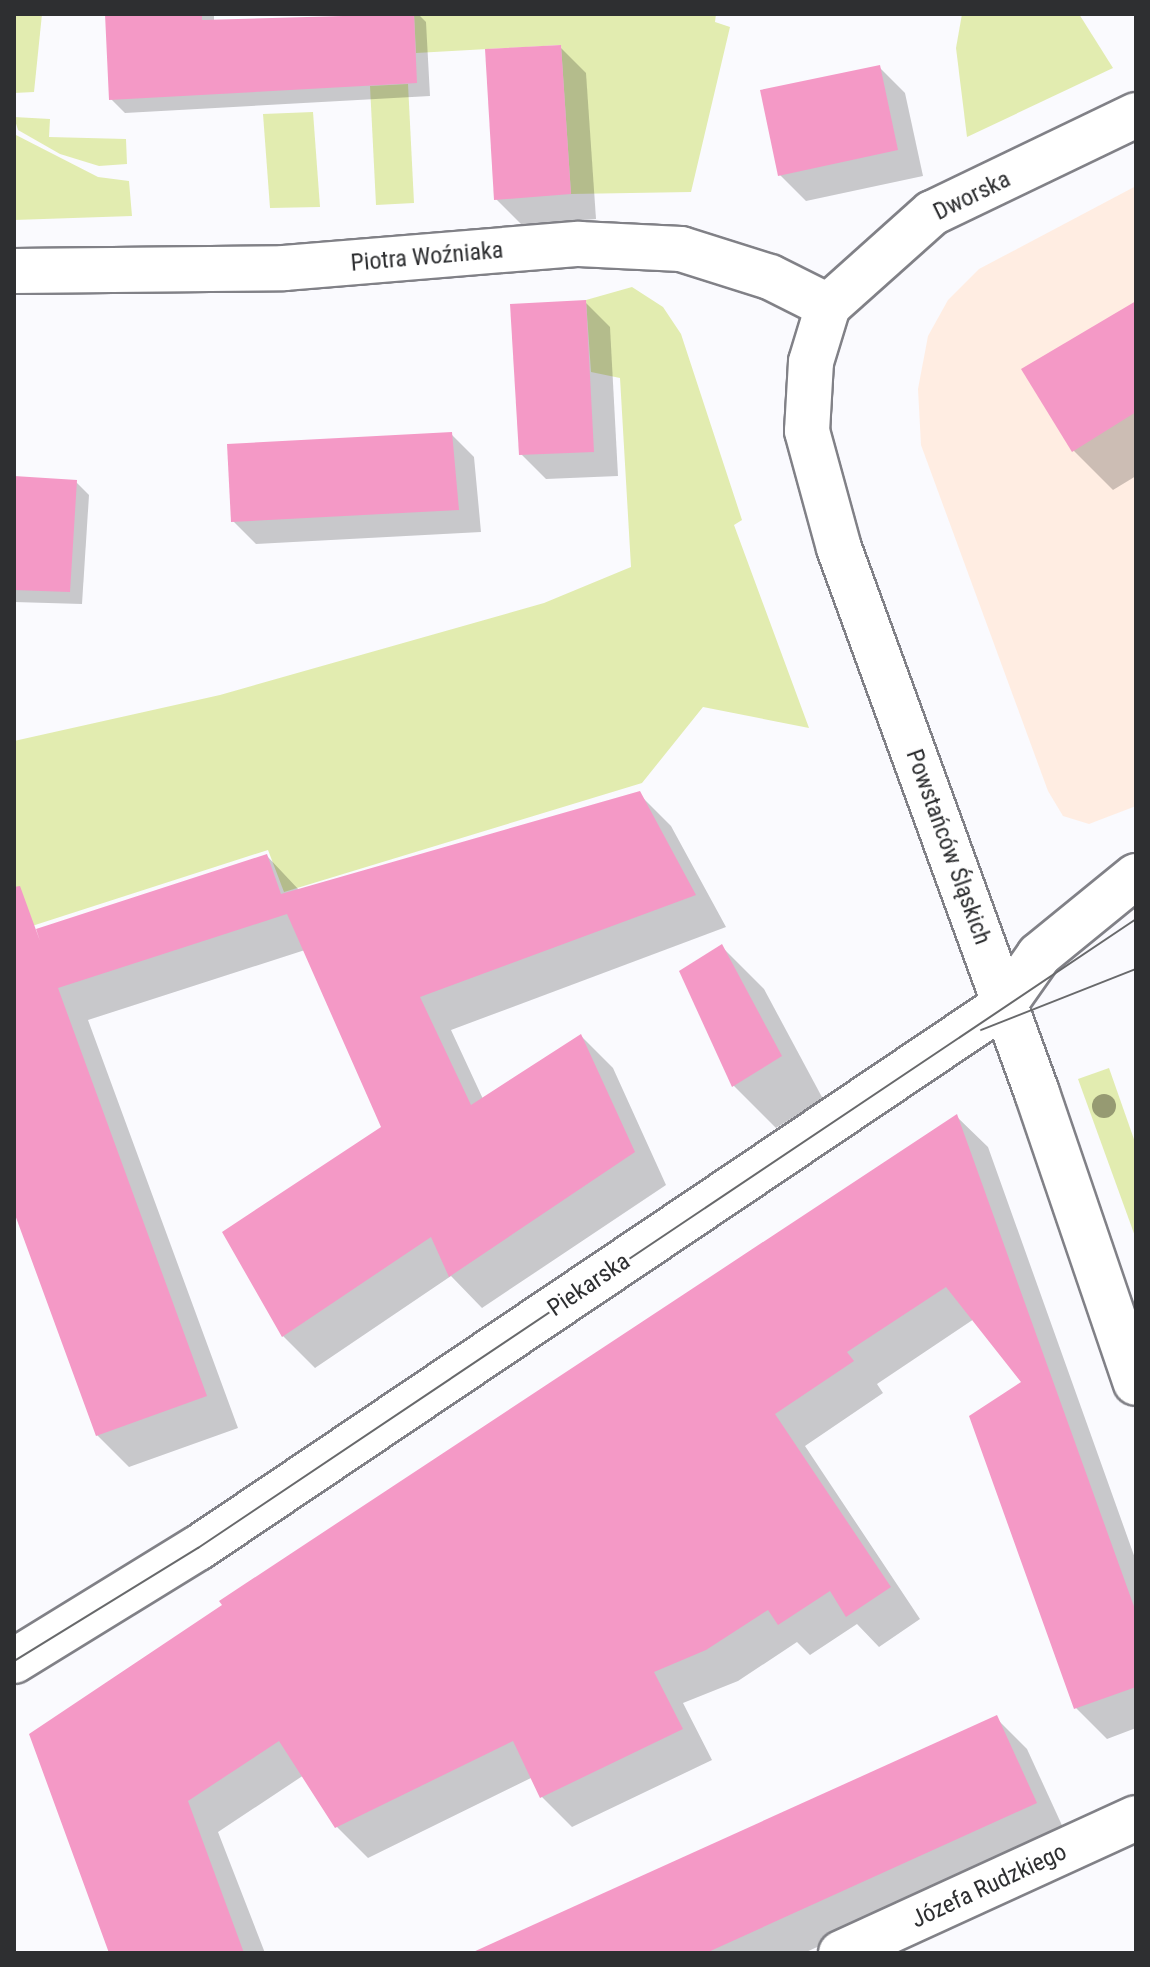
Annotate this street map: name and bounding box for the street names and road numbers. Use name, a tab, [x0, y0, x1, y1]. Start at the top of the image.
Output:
street label: Dworska	[929, 165, 1015, 227]
street label: Piotra Woźniaka	[350, 236, 504, 278]
street label: Powstańców Śląskich	[899, 745, 997, 949]
street label: Piekarska	[542, 1247, 636, 1323]
street label: Józefa Rudzkiego	[907, 1837, 1071, 1935]

